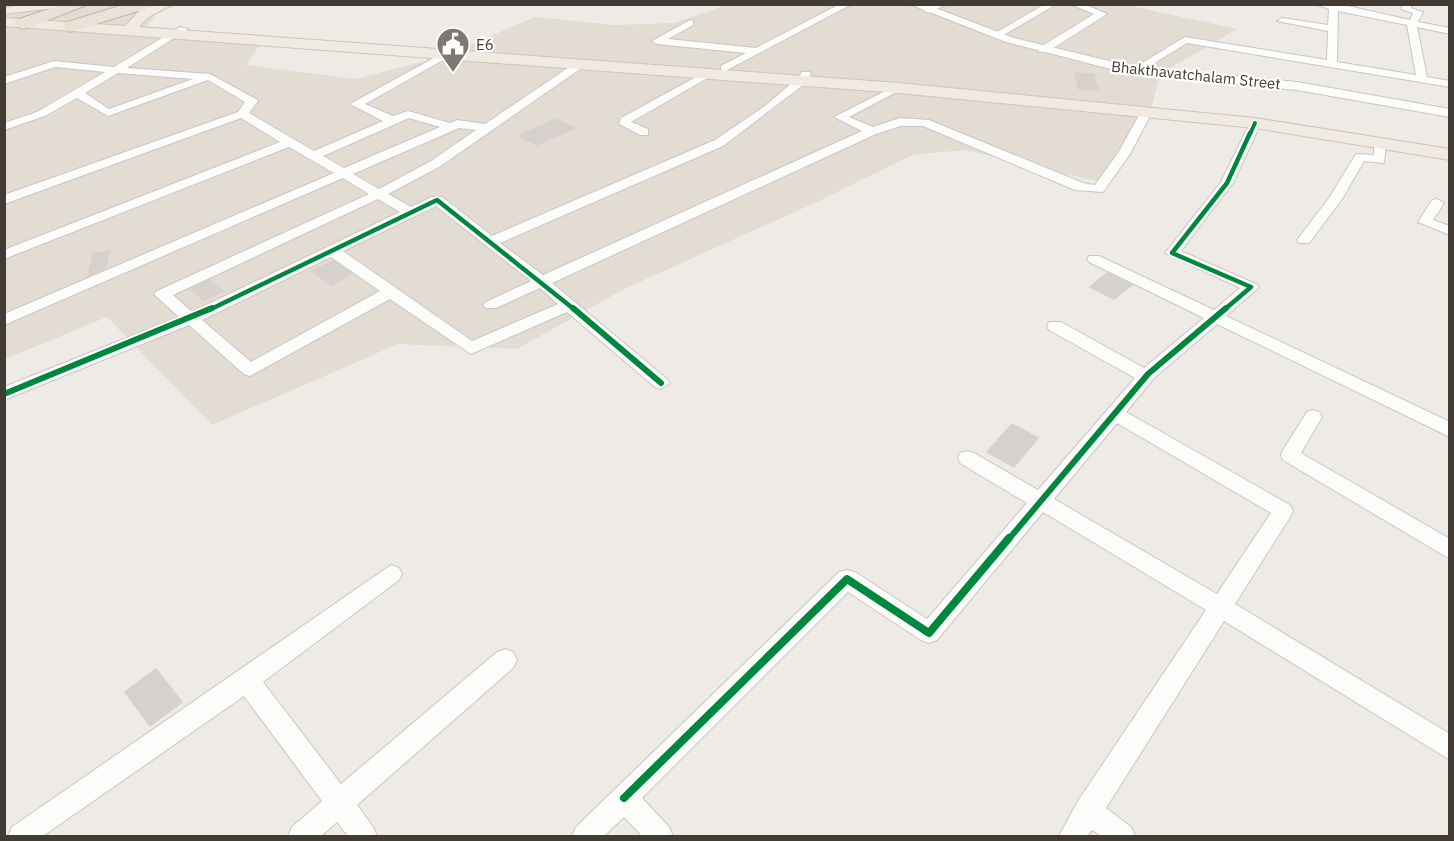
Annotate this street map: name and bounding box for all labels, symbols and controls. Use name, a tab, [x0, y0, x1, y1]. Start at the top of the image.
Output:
public building icon: E6	[435, 26, 471, 73]
place label: E6	[476, 35, 494, 54]
street label: Bhakthavatchalam Street	[1110, 57, 1282, 93]

